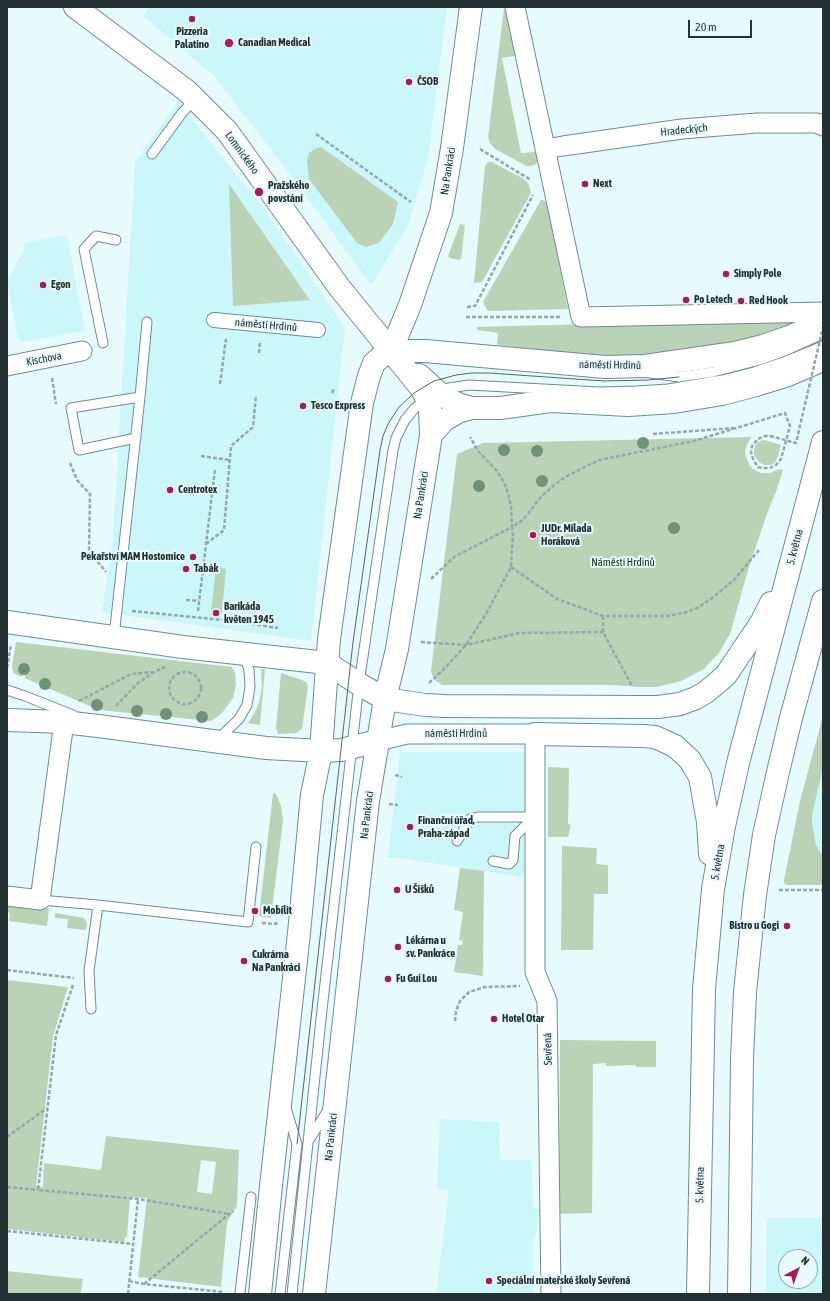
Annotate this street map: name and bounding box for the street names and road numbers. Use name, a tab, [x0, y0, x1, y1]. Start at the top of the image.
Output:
street label: Hradeckých	[660, 121, 708, 139]
street label: Lomnického	[222, 129, 262, 177]
street label: Na Pankráci	[438, 146, 458, 196]
street label: náměstí Hrdinů	[234, 316, 298, 334]
street label: Kischova	[25, 349, 63, 369]
street label: náměstí Hrdinů	[579, 358, 641, 372]
street label: Na Pankráci	[411, 470, 431, 520]
street label: 5. května	[784, 528, 806, 566]
street label: náměstí Hrdinů	[425, 727, 487, 741]
street label: Na Pankráci	[358, 790, 376, 840]
street label: 5. května	[708, 843, 728, 881]
street label: Sevřená	[541, 1033, 555, 1065]
street label: Na Pankráci	[322, 1112, 340, 1162]
street label: 5. května	[693, 1167, 707, 1203]

